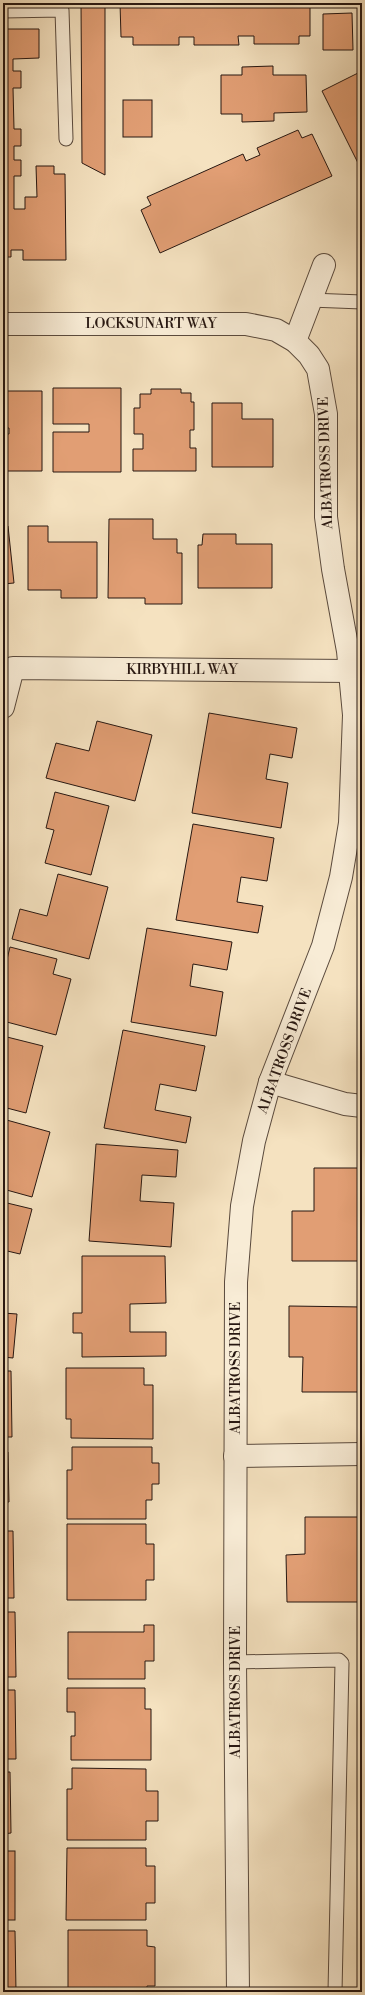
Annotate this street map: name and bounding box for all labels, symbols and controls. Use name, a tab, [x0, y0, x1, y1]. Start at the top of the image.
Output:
street label: LOCKSUNART WAY	[85, 315, 217, 333]
street label: ALBATROSS DRIVE	[315, 396, 337, 531]
street label: KIRBYHILL WAY	[126, 661, 238, 679]
street label: ALBATROSS DRIVE	[254, 986, 316, 1117]
street label: ALBATROSS DRIVE	[227, 1302, 245, 1435]
street label: ALBATROSS DRIVE	[227, 1626, 245, 1759]

